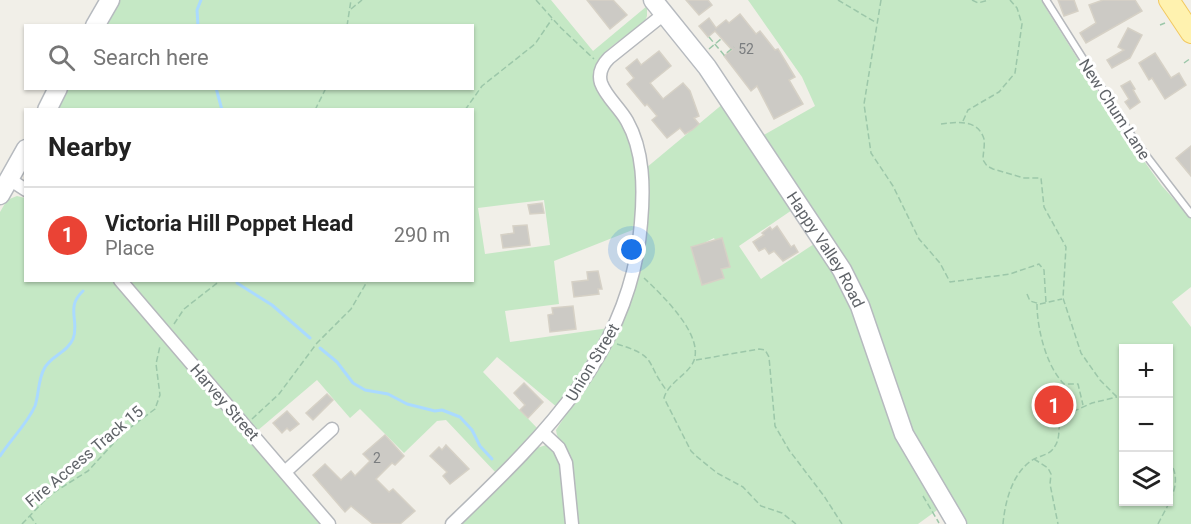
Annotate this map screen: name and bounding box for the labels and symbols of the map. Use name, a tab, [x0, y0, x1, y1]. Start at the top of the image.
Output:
house number: 52	[738, 41, 754, 57]
street label: New Chum Lane	[1075, 55, 1154, 163]
street label: Happy Valley Road	[783, 188, 868, 311]
your location	[617, 235, 646, 264]
street label: Union Street	[562, 320, 623, 405]
street label: Harvey Street	[186, 360, 263, 445]
pin: 1	[1034, 382, 1074, 428]
street label: Fire Access Track 15	[22, 402, 147, 511]
house number: 2	[373, 450, 381, 466]

